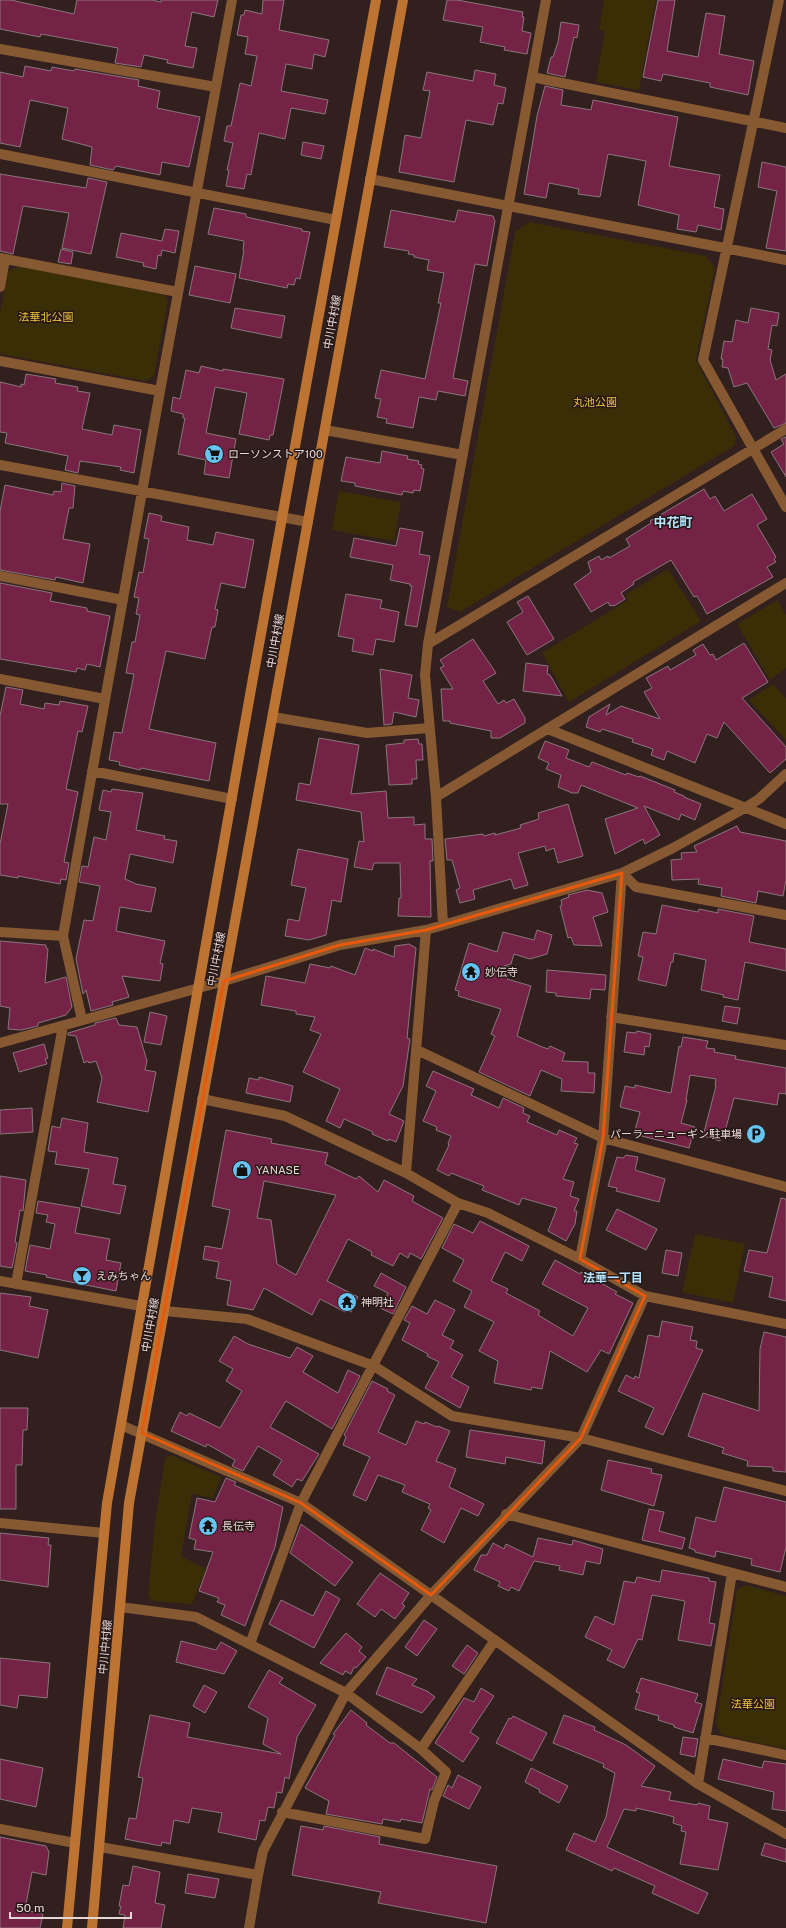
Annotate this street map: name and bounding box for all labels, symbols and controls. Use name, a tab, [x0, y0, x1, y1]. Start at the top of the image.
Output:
street label: 中川中村線	[321, 294, 343, 350]
park label: 法華北公園	[19, 311, 74, 323]
park label: 丸池公園	[573, 396, 617, 408]
supermarket icon: ローソンストア100	[203, 443, 225, 465]
place label: ローソンストア100	[228, 448, 323, 460]
district label: 中花町	[653, 515, 693, 530]
street label: 中川中村線	[264, 613, 286, 669]
street label: 中川中村線	[205, 931, 227, 987]
temple icon: 妙伝寺	[460, 961, 482, 983]
place label: 妙伝寺	[485, 966, 518, 978]
parking icon: パーラーニューギン駐車場	[745, 1123, 767, 1145]
place label: パーラーニューギン駐車場	[610, 1128, 742, 1140]
shop icon: YANASE	[231, 1159, 253, 1181]
place label: YANASE	[256, 1164, 300, 1176]
bar icon: えみちゃん	[71, 1265, 93, 1287]
place label: えみちゃん	[96, 1270, 151, 1282]
district label: 法華一丁目	[583, 1271, 643, 1285]
temple icon: 神明社	[336, 1291, 358, 1313]
place label: 神明社	[361, 1296, 394, 1308]
street label: 中川中村線	[139, 1297, 161, 1353]
temple icon: 長伝寺	[197, 1515, 219, 1537]
place label: 長伝寺	[222, 1520, 255, 1532]
street label: 中川中村線	[97, 1619, 113, 1675]
park label: 法華公園	[731, 1698, 775, 1710]
scale bar	[10, 1894, 131, 1920]
text: 50 m	[16, 1901, 44, 1915]

